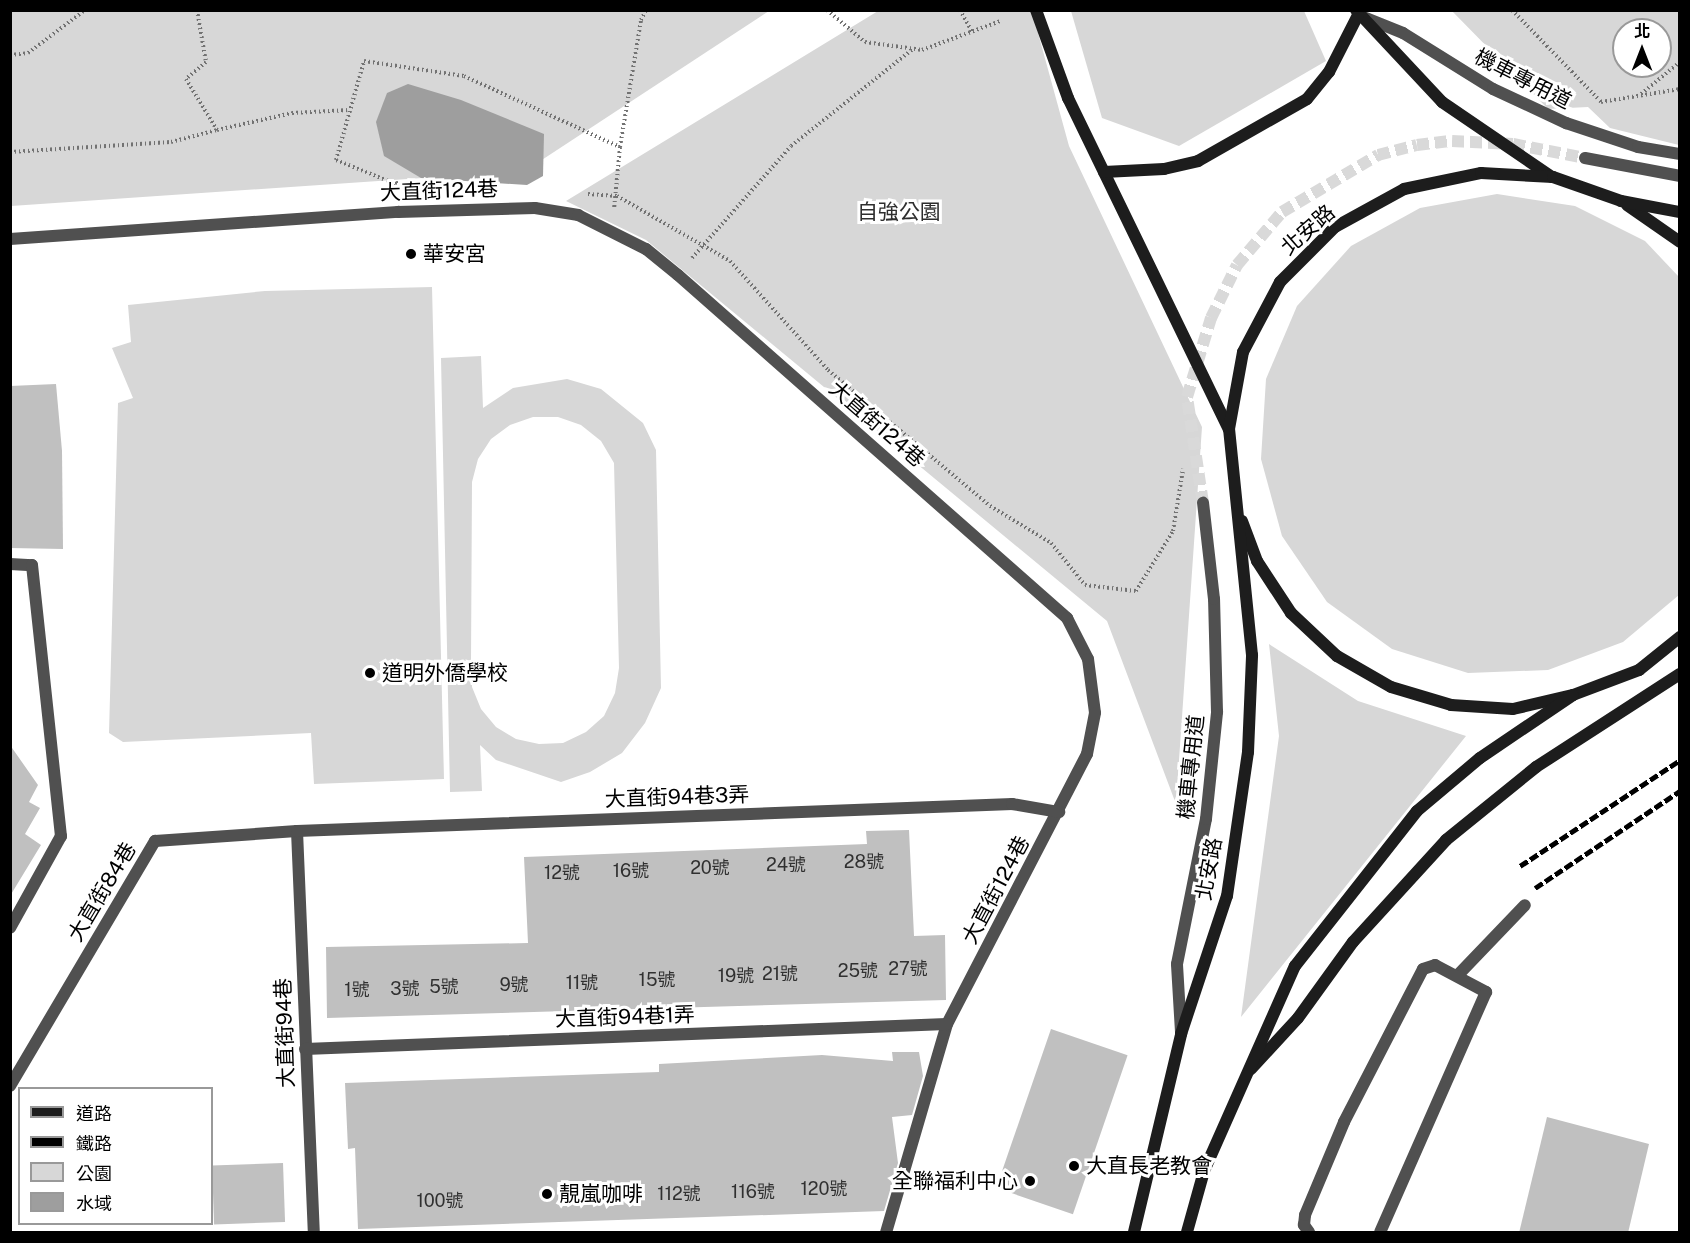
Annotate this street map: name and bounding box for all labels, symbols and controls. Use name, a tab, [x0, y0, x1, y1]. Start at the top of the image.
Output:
north arrow	[1612, 18, 1672, 78]
text: 北	[1634, 22, 1650, 41]
street label: 機車專用道	[1471, 44, 1575, 114]
street label: 大直街124巷	[379, 176, 499, 206]
park label: 自強公園	[857, 199, 941, 225]
street label: 北安路	[1276, 200, 1340, 260]
place label: 華安宮	[423, 241, 486, 267]
marker: 華安宮	[404, 247, 418, 261]
street label: 大直街124巷	[824, 376, 930, 472]
place label: 道明外僑學校	[382, 660, 508, 686]
marker: 道明外僑學校	[363, 666, 377, 680]
street label: 機車專用道	[1173, 713, 1209, 821]
street label: 大直街94巷3弄	[604, 782, 750, 812]
street label: 大直街124巷	[957, 832, 1035, 948]
street label: 北安路	[1191, 836, 1227, 902]
street label: 大直街84巷	[63, 838, 141, 946]
house number: 28號	[844, 851, 884, 873]
house number: 24號	[766, 854, 806, 876]
house number: 20號	[690, 857, 730, 879]
house number: 16號	[613, 860, 649, 882]
house number: 12號	[544, 862, 580, 884]
house number: 27號	[888, 958, 928, 980]
house number: 25號	[838, 960, 878, 982]
house number: 21號	[762, 963, 798, 985]
house number: 19號	[718, 965, 754, 987]
house number: 15號	[639, 969, 675, 991]
house number: 11號	[566, 972, 598, 994]
house number: 9號	[499, 974, 529, 996]
house number: 5號	[429, 976, 459, 998]
street label: 大直街94巷	[270, 977, 300, 1089]
house number: 3號	[390, 978, 420, 1000]
house number: 1號	[344, 979, 370, 1001]
street label: 大直街94巷1弄	[555, 1002, 695, 1032]
legend	[18, 1087, 213, 1225]
text: 道路	[76, 1103, 112, 1124]
text: 鐵路	[76, 1133, 112, 1154]
place label: 大直長老教會	[1086, 1153, 1212, 1179]
marker: 大直長老教會	[1067, 1159, 1081, 1173]
text: 公園	[76, 1163, 112, 1184]
place label: 全聯福利中心	[892, 1168, 1018, 1194]
marker: 全聯福利中心	[1023, 1174, 1037, 1188]
house number: 120號	[800, 1178, 848, 1200]
place label: 靚嵐咖啡	[559, 1181, 643, 1207]
house number: 116號	[731, 1181, 775, 1203]
house number: 112號	[657, 1183, 701, 1205]
marker: 靚嵐咖啡	[540, 1187, 554, 1201]
house number: 100號	[416, 1190, 464, 1212]
text: 水域	[76, 1193, 112, 1214]

